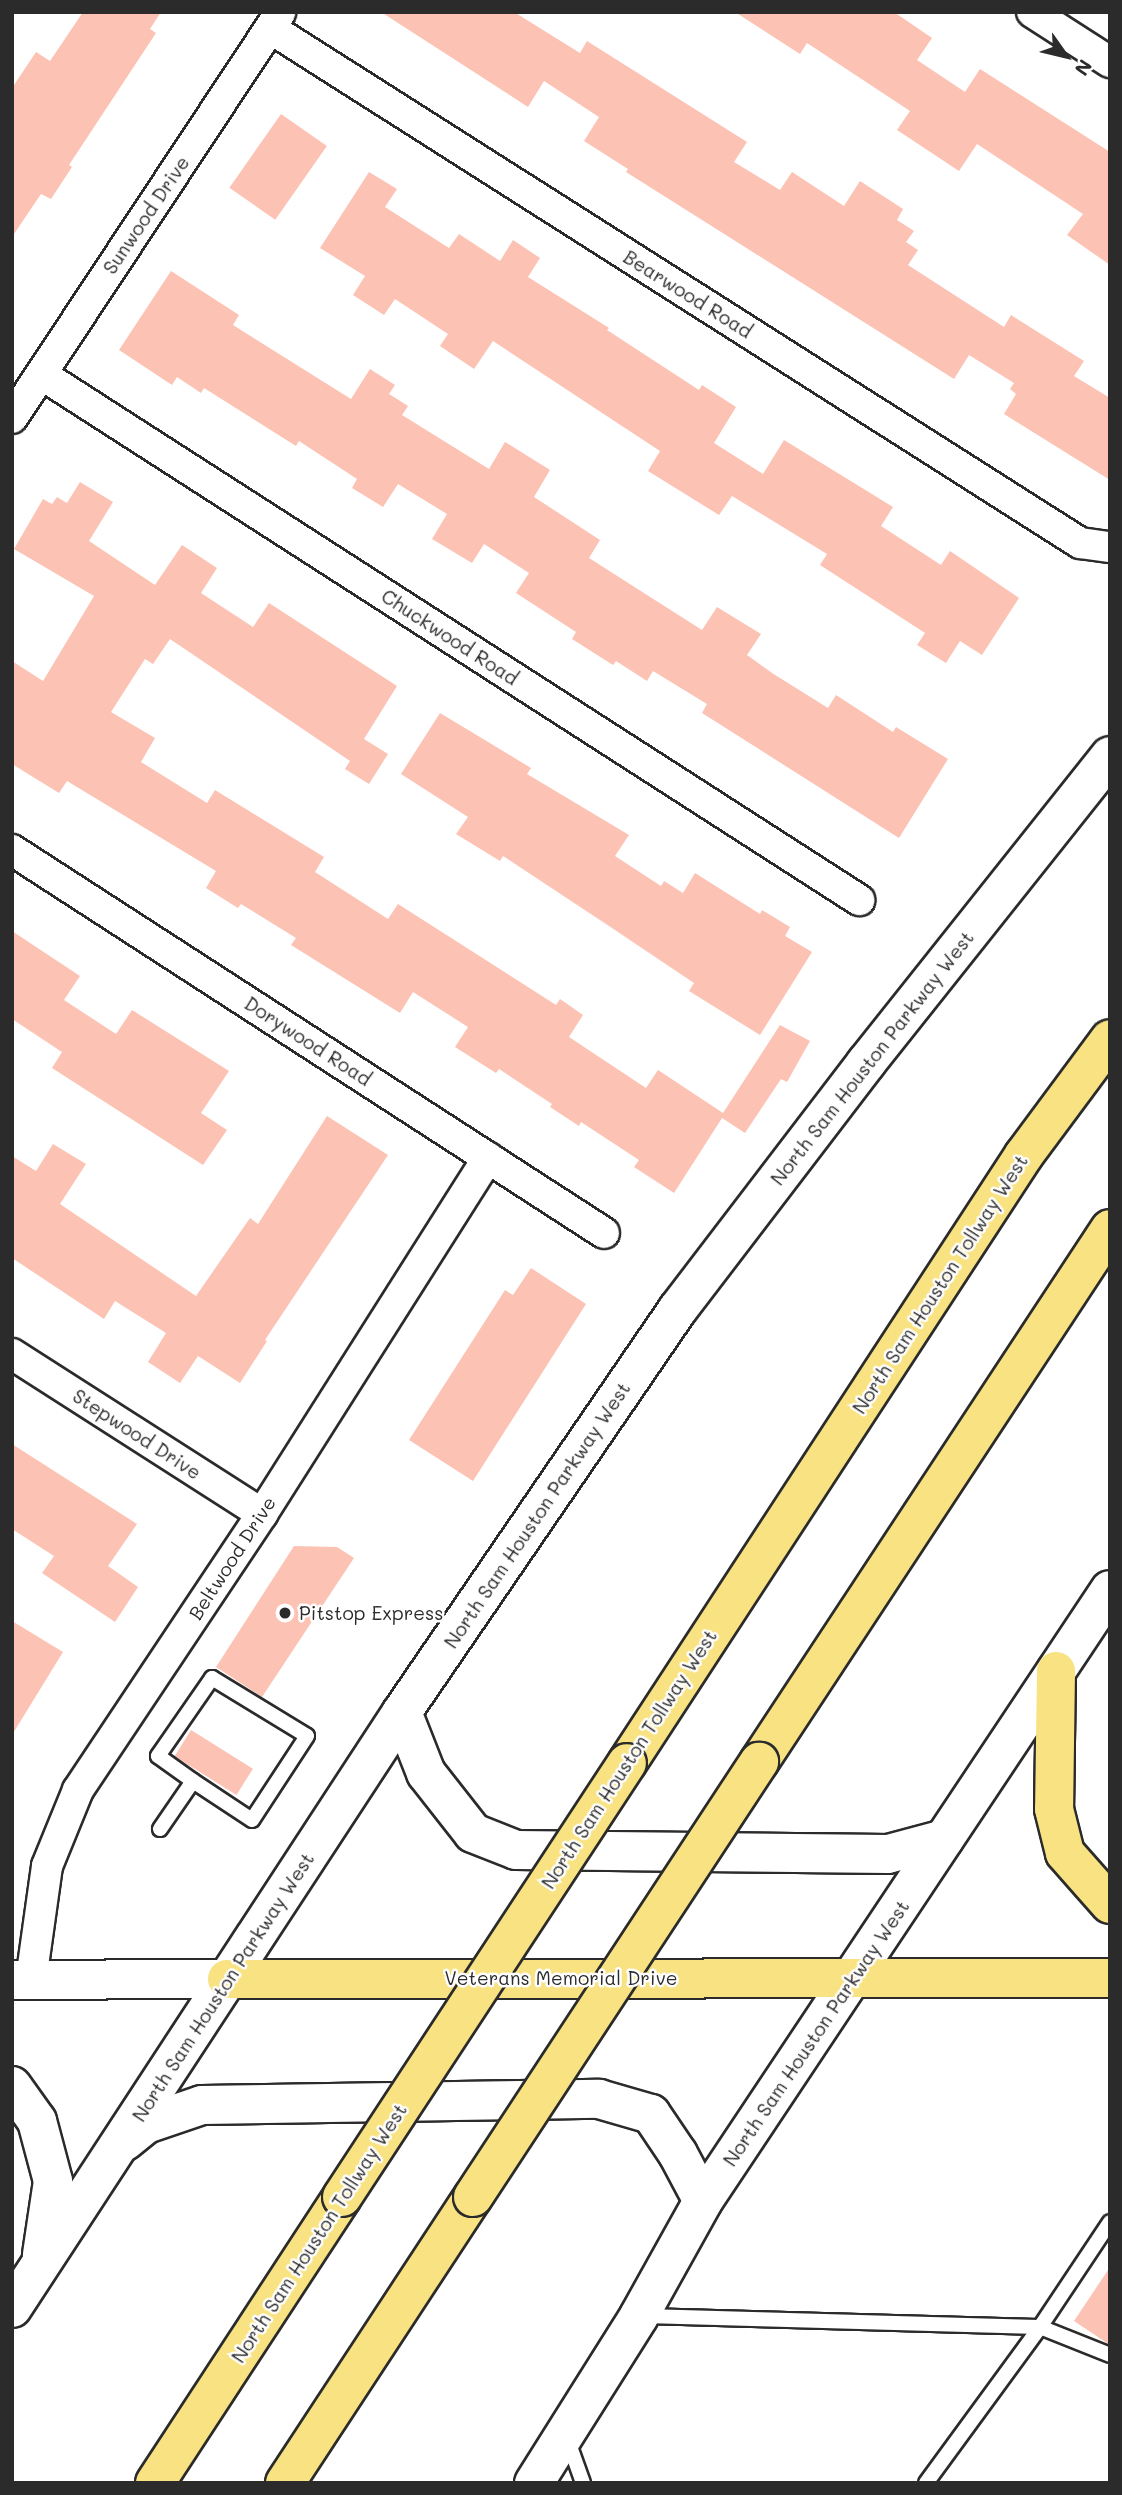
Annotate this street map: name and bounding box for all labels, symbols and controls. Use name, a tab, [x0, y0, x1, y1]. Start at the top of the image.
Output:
north arrow	[1031, 21, 1101, 91]
text: N	[1069, 55, 1098, 81]
street label: Sunwood Drive	[98, 152, 194, 278]
street label: Bearwood Road	[619, 245, 757, 343]
street label: Chuckwood Road	[377, 584, 523, 690]
street label: North Sam Houston Parkway West	[766, 926, 978, 1190]
street label: Dorywood Road	[240, 992, 376, 1090]
street label: North Sam Houston Tollway West	[848, 1150, 1032, 1418]
street label: North Sam Houston Parkway West	[439, 1378, 635, 1652]
street label: Stepwood Drive	[69, 1384, 205, 1484]
street label: Beltwood Drive	[184, 1492, 280, 1624]
place label: Pitstop Express	[299, 1602, 443, 1624]
marker: Pitstop Express	[277, 1605, 293, 1621]
street label: North Sam Houston Tollway West	[537, 1625, 721, 1893]
street label: North Sam Houston Parkway West	[127, 1848, 319, 2126]
street label: North Sam Houston Parkway West	[718, 1896, 914, 2170]
street label: Veterans Memorial Drive	[445, 1967, 677, 1989]
street label: North Sam Houston Tollway West	[227, 2099, 411, 2367]

